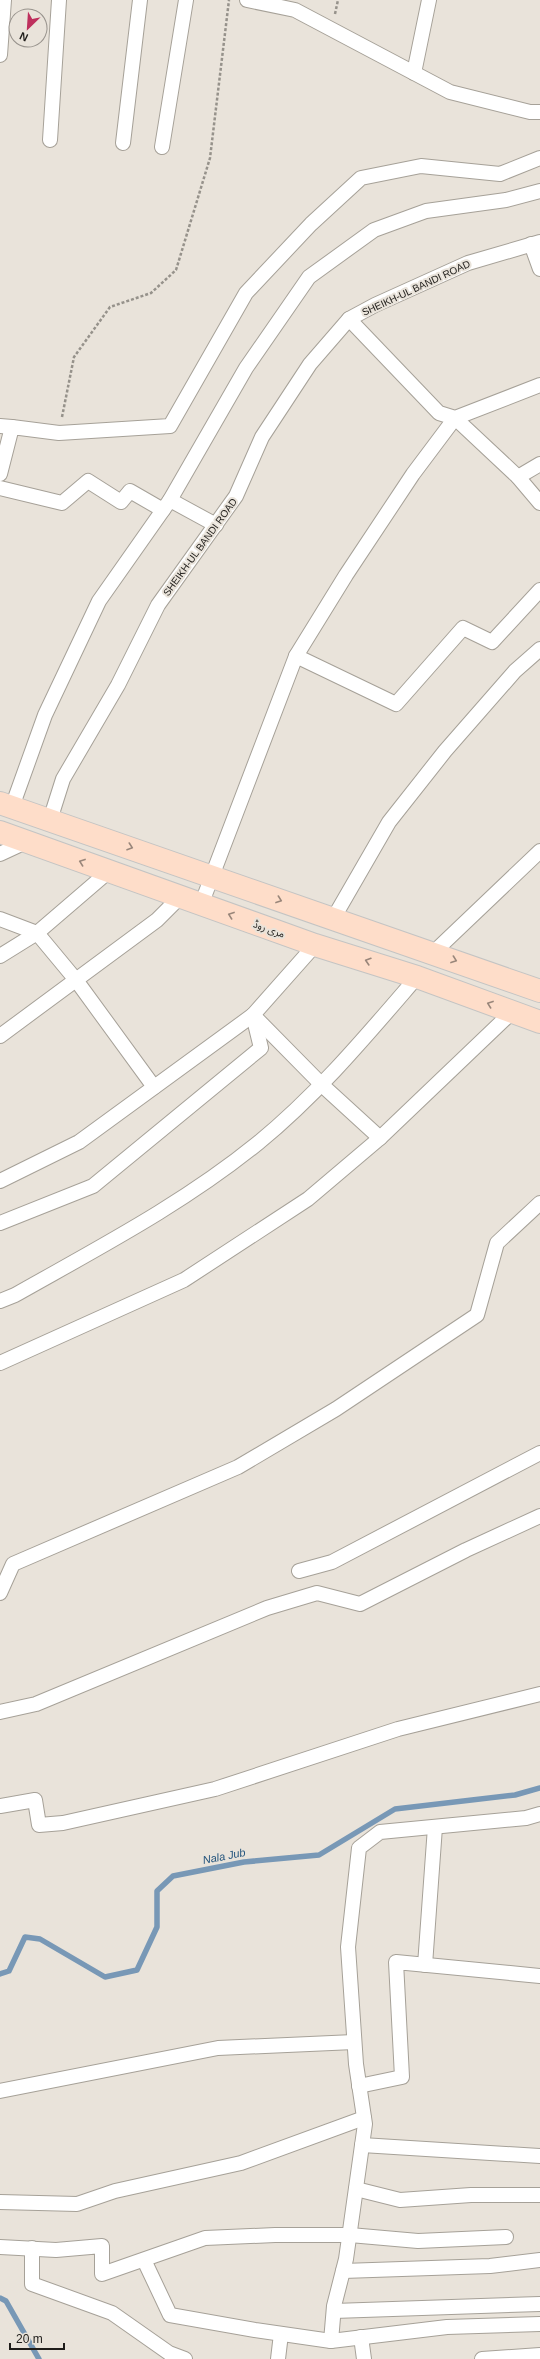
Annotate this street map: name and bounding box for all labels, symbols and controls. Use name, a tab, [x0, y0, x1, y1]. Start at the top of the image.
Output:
north arrow	[8, 8, 48, 48]
text: N	[18, 30, 30, 44]
street label: SHEIKH-UL BANDI ROAD	[360, 258, 472, 318]
street label: SHEIKH-UL BANDI ROAD	[161, 496, 239, 598]
one-way arrow	[126, 842, 133, 851]
one-way arrow	[79, 858, 86, 867]
one-way arrow	[275, 895, 282, 903]
one-way arrow	[228, 912, 235, 920]
street label: مری روڈ	[252, 918, 286, 941]
one-way arrow	[451, 956, 458, 964]
one-way arrow	[364, 958, 371, 966]
one-way arrow	[487, 1000, 494, 1009]
water label: Nala Jub	[202, 1846, 246, 1866]
scale bar	[10, 2325, 64, 2351]
text: 20 m	[16, 2332, 43, 2346]

